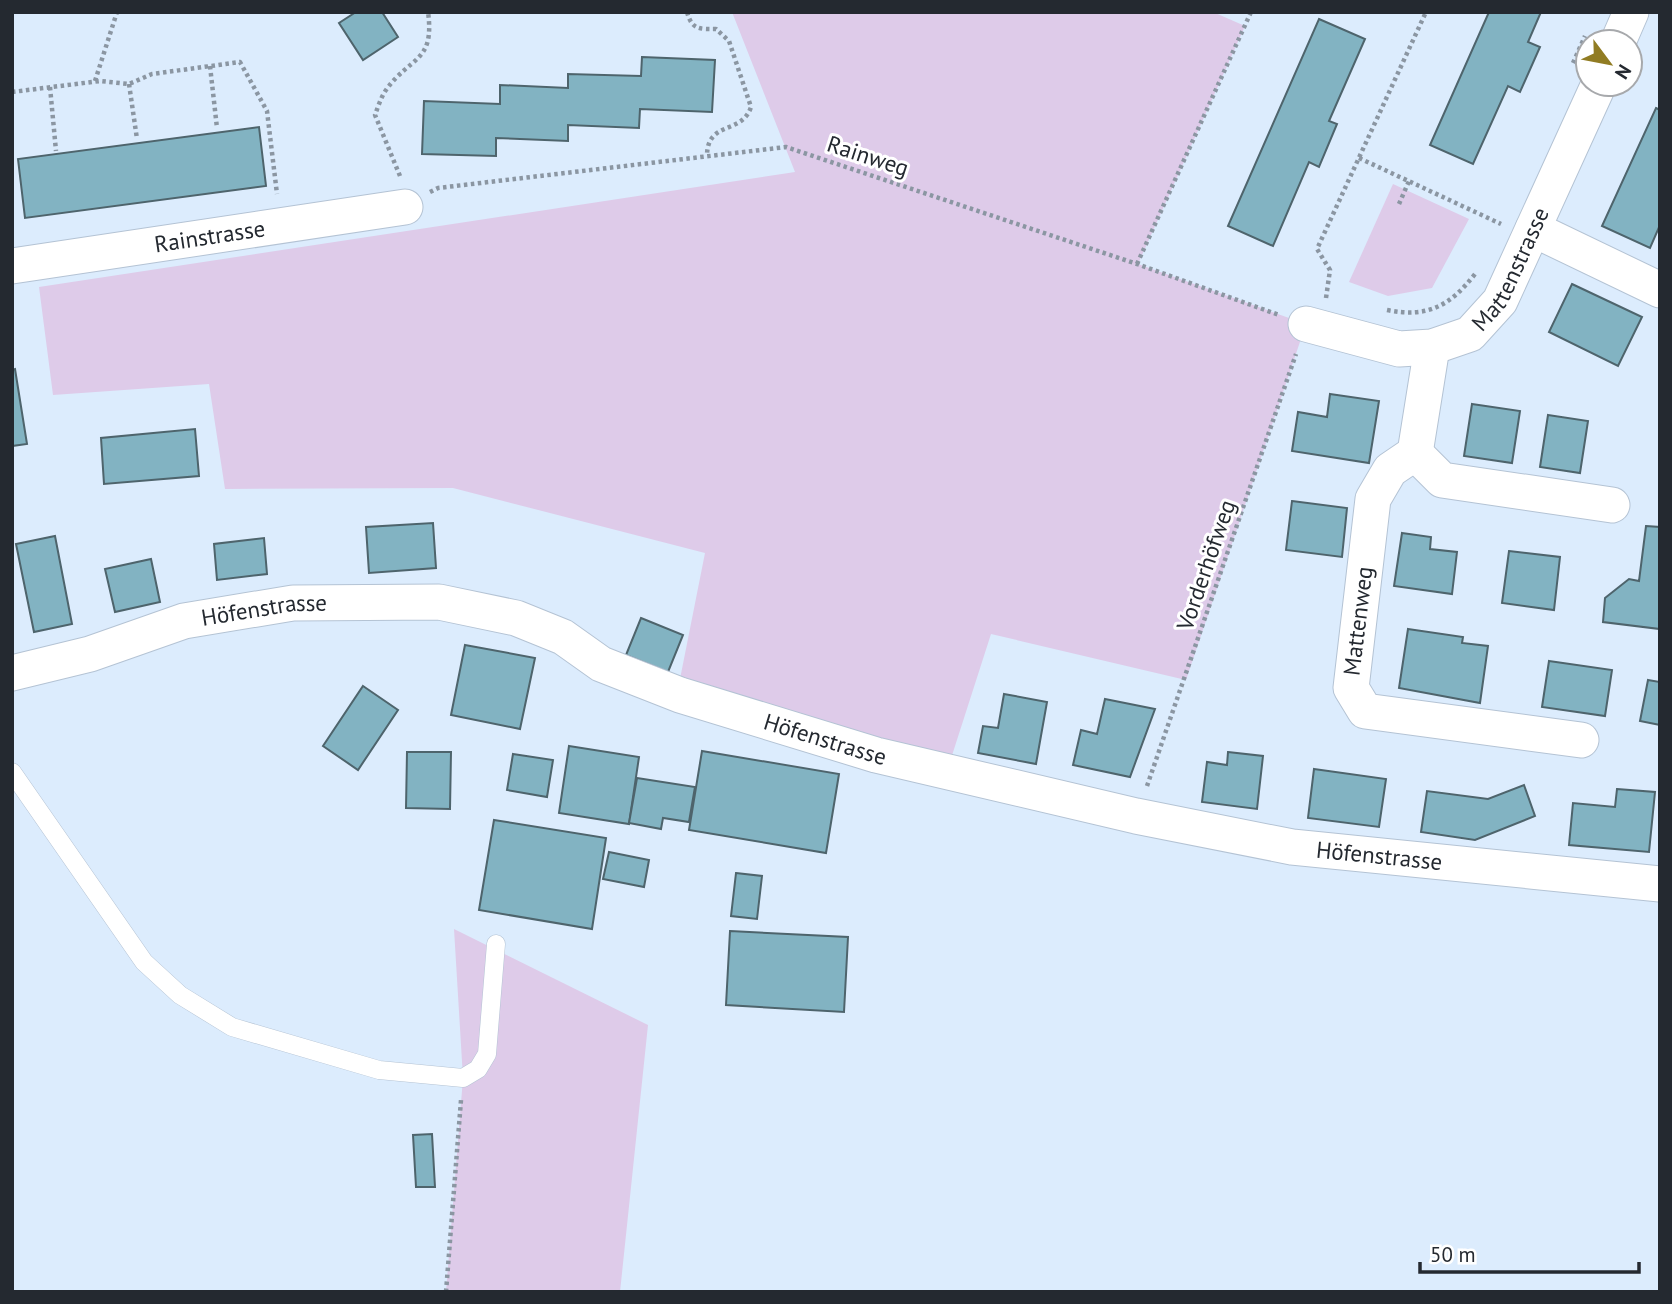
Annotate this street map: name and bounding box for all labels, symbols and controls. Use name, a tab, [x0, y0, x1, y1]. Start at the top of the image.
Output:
north arrow	[1574, 28, 1644, 98]
text: N	[1610, 60, 1637, 84]
street label: Rainweg	[824, 129, 913, 182]
street label: Mattenstrasse	[1465, 203, 1555, 337]
street label: Rainstrasse	[152, 213, 267, 258]
street label: Vorderhöfweg	[1169, 496, 1241, 635]
street label: Mattenweg	[1336, 565, 1379, 677]
street label: Höfenstrasse	[199, 588, 327, 632]
street label: Höfenstrasse	[760, 707, 889, 771]
street label: Höfenstrasse	[1315, 835, 1444, 876]
scale bar	[1420, 1230, 1639, 1274]
text: 50 m	[1430, 1241, 1476, 1268]

